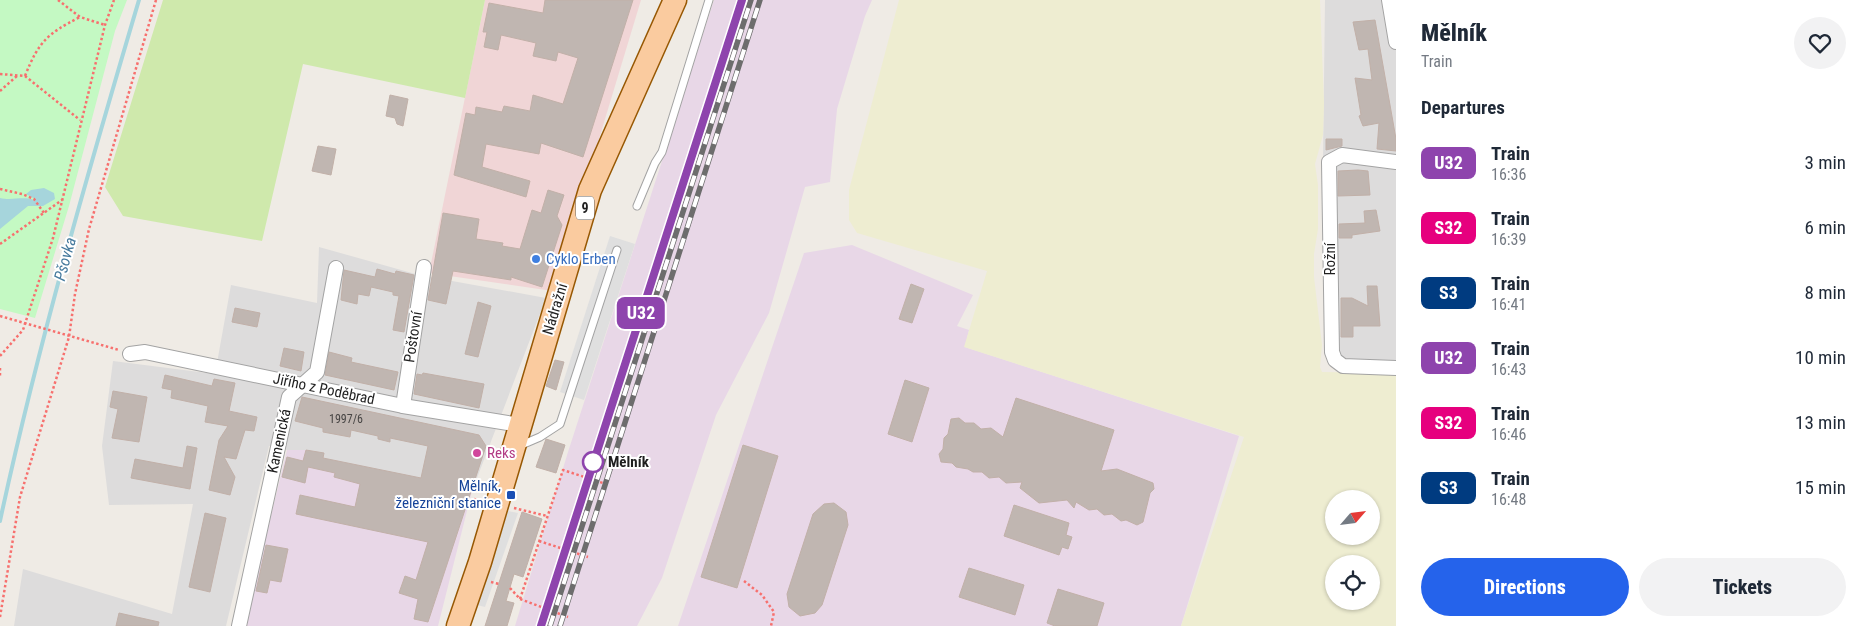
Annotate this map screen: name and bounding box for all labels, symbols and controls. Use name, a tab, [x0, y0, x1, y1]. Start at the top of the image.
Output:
button: heart	[1794, 17, 1846, 69]
text: Mělník	[1421, 19, 1487, 47]
text: Train	[1421, 52, 1452, 71]
text: Departures	[1421, 96, 1505, 119]
text: Train	[1491, 142, 1530, 165]
text: 3 min	[1804, 151, 1846, 174]
text: U32	[1434, 152, 1463, 173]
text: 16:36	[1491, 165, 1526, 184]
road number: 9	[576, 197, 594, 220]
text: Train	[1491, 207, 1530, 230]
text: 6 min	[1804, 216, 1846, 239]
text: S32	[1435, 217, 1462, 238]
text: 16:39	[1491, 230, 1526, 249]
water label: Pšovka	[50, 235, 80, 283]
street label: Rožní	[1321, 241, 1339, 275]
place label: Cyklo Erben	[546, 250, 616, 268]
marker: Cyklo Erben	[530, 253, 542, 265]
text: Train	[1491, 272, 1530, 295]
street label: Nádražní	[539, 280, 572, 337]
text: 8 min	[1804, 281, 1846, 304]
text: S3	[1439, 282, 1458, 303]
text: 16:41	[1491, 295, 1526, 314]
line badge: U32	[612, 297, 670, 329]
text: U32	[627, 302, 655, 323]
street label: Poštovní	[400, 309, 426, 364]
text: Train	[1491, 337, 1530, 360]
text: 10 min	[1795, 346, 1846, 369]
text: U32	[1434, 347, 1463, 368]
text: 16:43	[1491, 360, 1526, 379]
street label: Jiřího z Poděbrad	[271, 369, 377, 409]
text: Train	[1491, 402, 1530, 425]
street label: Kamenická	[263, 407, 295, 475]
text: 13 min	[1795, 411, 1846, 434]
house number: 1997/6	[329, 412, 363, 426]
text: S32	[1435, 412, 1462, 433]
text: 16:46	[1491, 425, 1526, 444]
place label: Reks	[487, 444, 516, 462]
marker: Reks	[471, 447, 483, 459]
marker: Mělník	[582, 451, 604, 473]
place label: Mělník	[608, 453, 650, 471]
text: Train	[1491, 467, 1530, 490]
text: 15 min	[1795, 476, 1846, 499]
place label: Mělník, železniční stanice	[395, 477, 501, 512]
text: S3	[1439, 477, 1458, 498]
marker: Mělník, železniční stanice	[505, 489, 517, 501]
north arrow	[1325, 490, 1380, 545]
map controls	[1325, 490, 1380, 610]
text: 16:48	[1491, 490, 1526, 509]
button: locate	[1325, 555, 1380, 610]
button: Directions	[1421, 558, 1629, 616]
button: Tickets	[1639, 558, 1846, 616]

